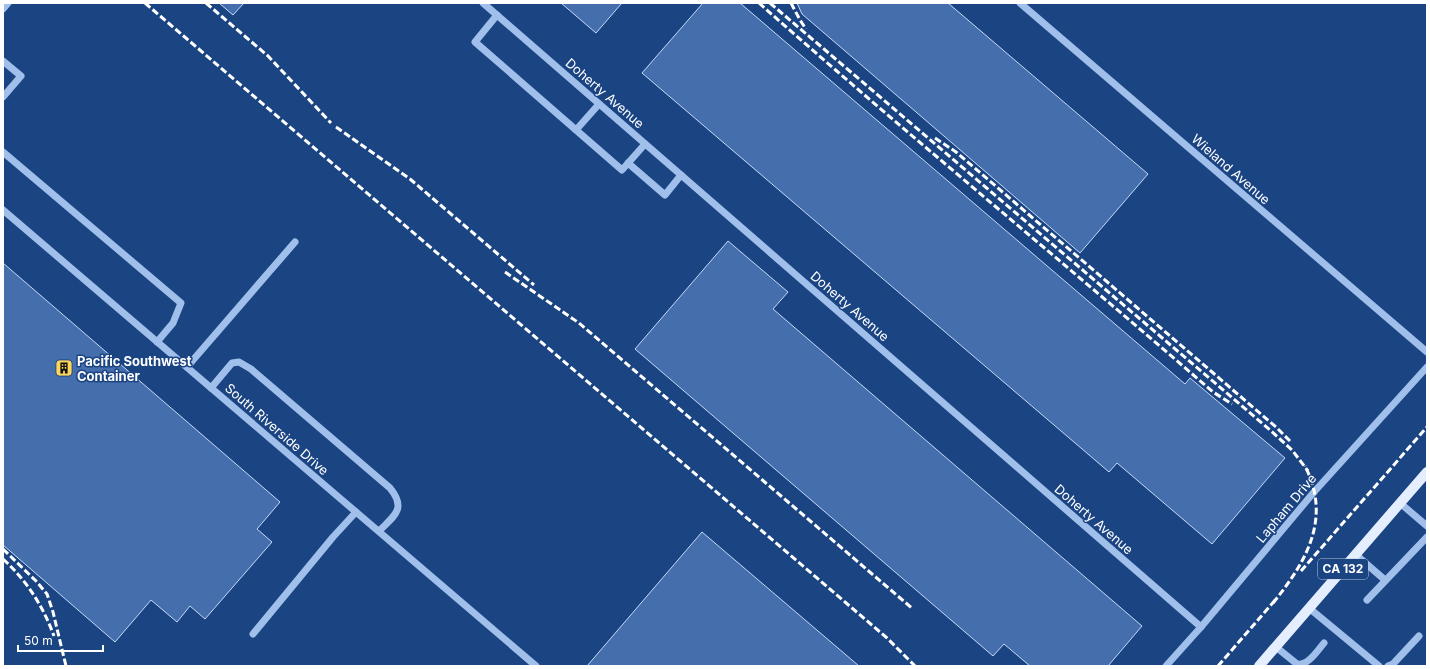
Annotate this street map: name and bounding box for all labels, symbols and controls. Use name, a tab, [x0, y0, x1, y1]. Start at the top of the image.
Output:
street label: Doherty Avenue	[563, 55, 647, 131]
street label: Wieland Avenue	[1188, 131, 1274, 207]
street label: Doherty Avenue	[808, 268, 892, 344]
place label: Pacific Southwest Container	[77, 353, 192, 384]
building icon: Pacific Southwest Container	[54, 358, 74, 378]
street label: South Riverside Drive	[222, 380, 332, 478]
street label: Lapham Drive	[1253, 470, 1319, 546]
street label: Doherty Avenue	[1052, 481, 1136, 557]
road number: CA 132	[1318, 559, 1368, 579]
scale bar	[18, 627, 103, 653]
text: 50 m	[24, 633, 53, 648]

